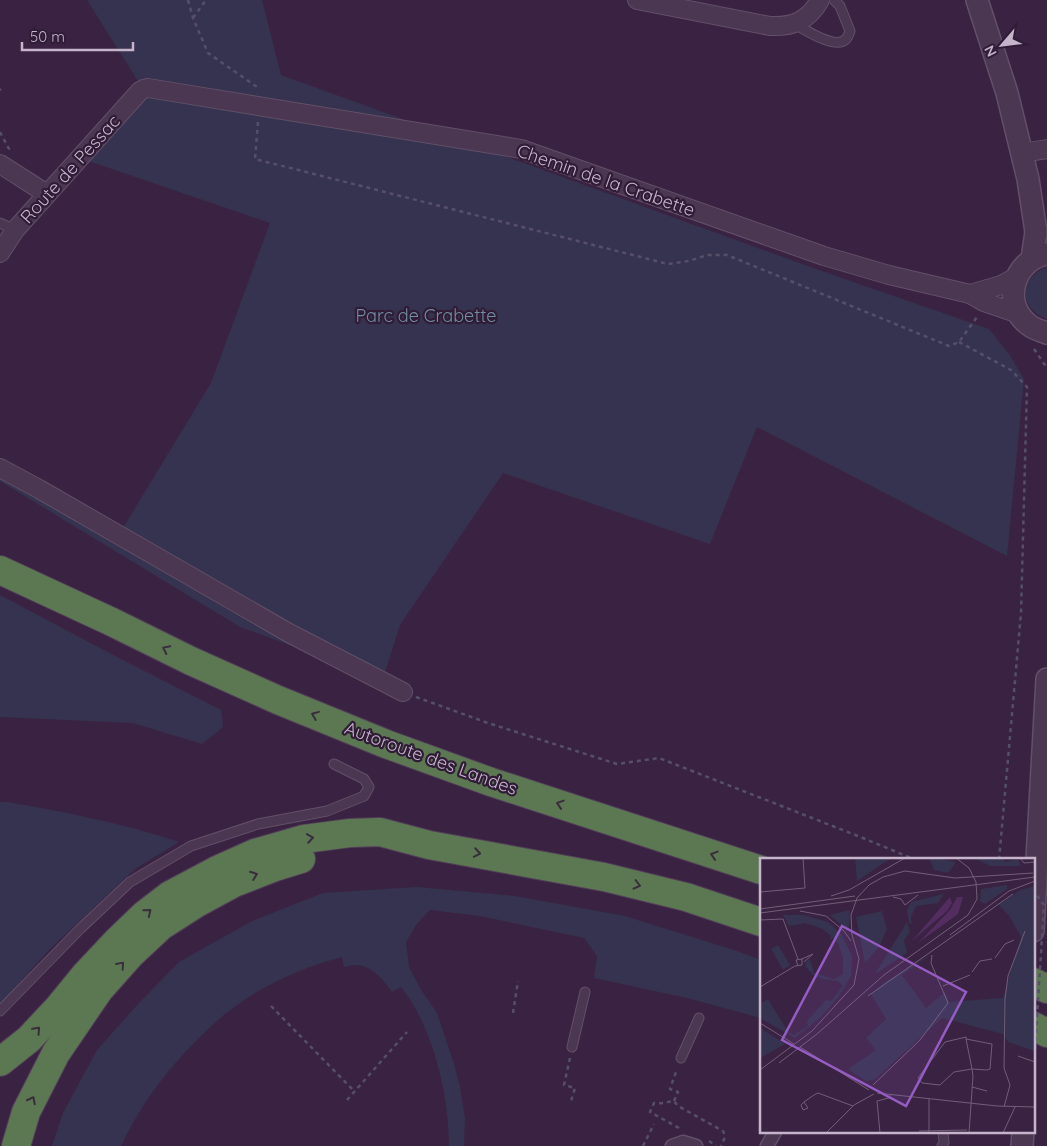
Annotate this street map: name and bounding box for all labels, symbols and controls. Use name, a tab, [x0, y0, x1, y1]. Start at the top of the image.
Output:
scale bar	[22, 20, 134, 52]
north arrow	[977, 20, 1027, 70]
text: 50 m	[30, 27, 65, 46]
text: N	[980, 42, 1001, 60]
street label: Route de Pessac	[15, 110, 125, 228]
street label: Chemin de la Crabette	[514, 139, 698, 221]
park label: Parc de Crabette	[355, 304, 497, 327]
one-way arrow	[162, 645, 171, 655]
one-way arrow	[311, 710, 320, 721]
street label: Autoroute des Landes	[341, 716, 521, 800]
one-way arrow	[556, 800, 565, 810]
one-way arrow	[306, 834, 315, 844]
one-way arrow	[473, 848, 482, 858]
one-way arrow	[711, 851, 719, 861]
inset map	[760, 858, 1034, 1134]
one-way arrow	[249, 871, 258, 881]
one-way arrow	[632, 879, 641, 890]
one-way arrow	[142, 910, 151, 918]
one-way arrow	[115, 962, 124, 971]
one-way arrow	[31, 1027, 40, 1036]
one-way arrow	[26, 1096, 36, 1105]

